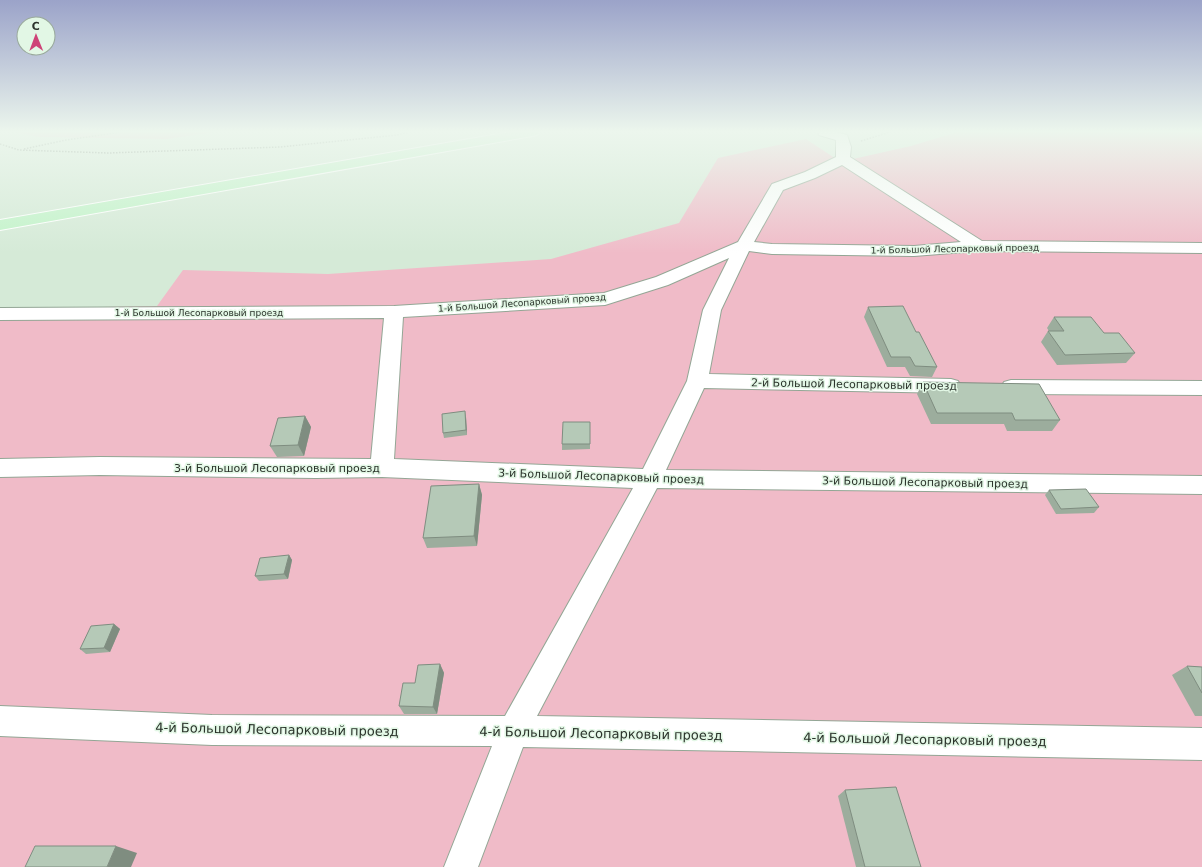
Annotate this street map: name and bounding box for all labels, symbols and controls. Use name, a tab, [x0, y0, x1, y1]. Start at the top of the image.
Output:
north arrow	[16, 16, 56, 56]
text: С	[32, 20, 40, 33]
street label: 1-й Большой Лесопарковый проезд	[871, 243, 1039, 255]
street label: 1-й Большой Лесопарковый проезд	[438, 292, 606, 314]
street label: 1-й Большой Лесопарковый проезд	[115, 308, 283, 318]
street label: 2-й Большой Лесопарковый проезд	[751, 376, 957, 393]
street label: 3-й Большой Лесопарковый проезд	[174, 462, 380, 475]
street label: 3-й Большой Лесопарковый проезд	[498, 466, 704, 487]
street label: 3-й Большой Лесопарковый проезд	[822, 474, 1028, 491]
street label: 4-й Большой Лесопарковый проезд	[155, 720, 399, 739]
street label: 4-й Большой Лесопарковый проезд	[479, 724, 723, 743]
street label: 4-й Большой Лесопарковый проезд	[803, 730, 1047, 749]

